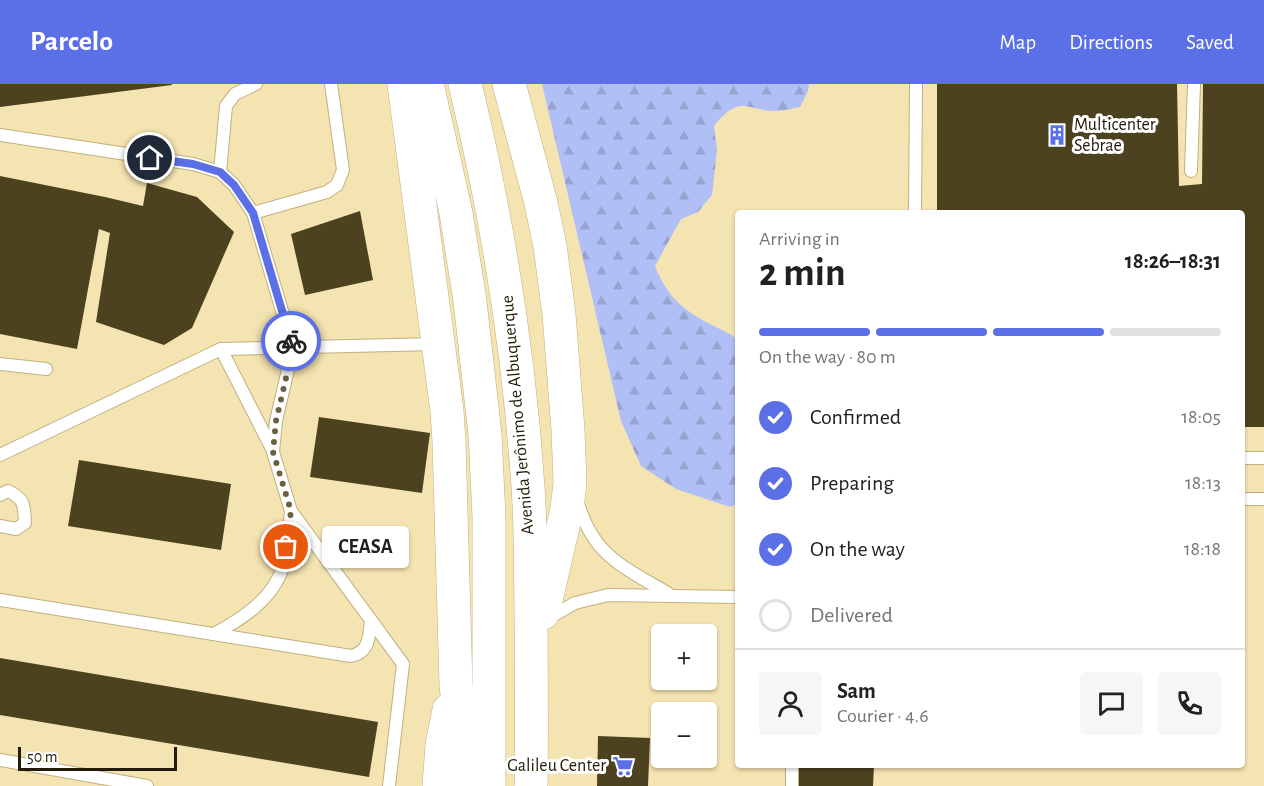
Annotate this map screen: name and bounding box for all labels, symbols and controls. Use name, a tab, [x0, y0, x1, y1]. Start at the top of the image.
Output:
text: Parcelo	[30, 28, 113, 56]
text: Map	[1000, 32, 1036, 53]
text: Directions	[1069, 32, 1153, 53]
text: Saved	[1186, 32, 1234, 53]
place label: Multicenter Sebrae	[1074, 116, 1156, 155]
building icon: Multicenter Sebrae	[1045, 123, 1069, 147]
pin	[124, 132, 175, 183]
icon: home	[133, 141, 166, 174]
text: Arriving in	[759, 229, 840, 249]
text: 18:26–18:31	[1125, 250, 1221, 272]
text: 2 min	[759, 254, 846, 293]
street label: Avenida Jerônimo de Albuquerque	[499, 294, 537, 536]
courier	[261, 311, 321, 371]
icon: bike	[275, 325, 308, 358]
text: On the way · 80 m	[759, 347, 896, 367]
icon: check	[759, 401, 792, 434]
text: Confirmed	[810, 406, 901, 428]
text: 18:05	[1181, 407, 1221, 427]
icon: check	[759, 467, 792, 500]
text: Preparing	[810, 472, 894, 494]
text: 18:13	[1185, 473, 1221, 493]
pin	[260, 521, 311, 572]
callout: CEASA	[322, 526, 409, 568]
icon: bag	[269, 530, 302, 563]
icon: check	[759, 533, 792, 566]
text: CEASA	[338, 537, 393, 557]
text: On the way	[810, 538, 905, 560]
text: 18:18	[1184, 539, 1221, 559]
text: Delivered	[810, 604, 893, 626]
map controls	[651, 624, 717, 768]
button: +	[651, 624, 717, 690]
button: person	[759, 672, 822, 735]
button: chat	[1080, 672, 1143, 735]
button: phone	[1158, 672, 1221, 735]
text: Sam	[837, 680, 876, 702]
button: −	[651, 702, 717, 768]
text: Courier · 4.6	[837, 706, 929, 726]
scale bar	[18, 744, 177, 772]
text: 50 m	[27, 749, 58, 765]
supermarket icon: Galileu Center	[611, 754, 635, 778]
place label: Galileu Center	[507, 757, 606, 775]

